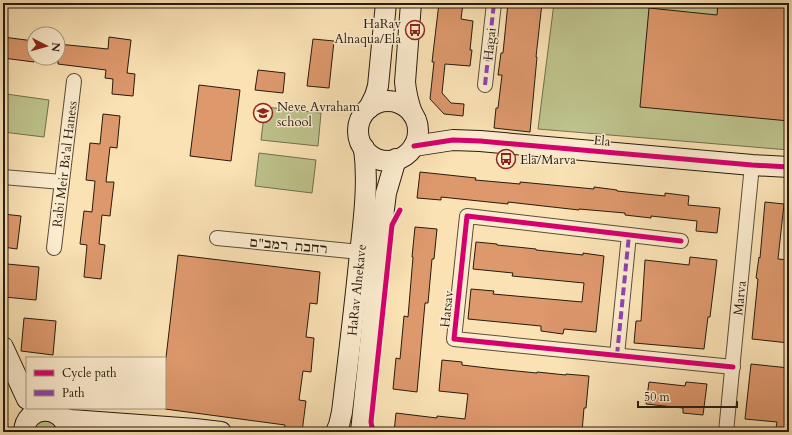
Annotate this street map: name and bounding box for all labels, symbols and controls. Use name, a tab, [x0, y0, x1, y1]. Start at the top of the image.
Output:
place label: HaRav Alnaqua/Ela	[335, 15, 401, 48]
bus stop icon: HaRav Alnaqua/Ela	[404, 19, 426, 41]
north arrow	[26, 26, 66, 66]
street label: Hagai	[479, 26, 501, 61]
text: N	[47, 41, 63, 53]
place label: Neve Avraham school	[277, 98, 360, 131]
street label: Rabi Meir Ba'al Haness	[48, 100, 82, 228]
school or university icon: Neve Avraham school	[252, 102, 274, 124]
street label: Ela	[593, 131, 612, 151]
bus stop icon: Ela/Marva	[495, 148, 517, 170]
place label: Ela/Marva	[520, 151, 576, 169]
street label: רחבת רמב"ם	[249, 234, 328, 258]
street label: HaRav Alnekave	[343, 243, 371, 337]
street label: Marva	[729, 279, 751, 316]
street label: Hatsav	[436, 289, 458, 329]
legend	[26, 357, 166, 409]
text: Cycle path	[62, 365, 117, 381]
scale bar	[638, 383, 737, 409]
text: Path	[62, 385, 85, 401]
text: 50 m	[644, 389, 671, 405]

